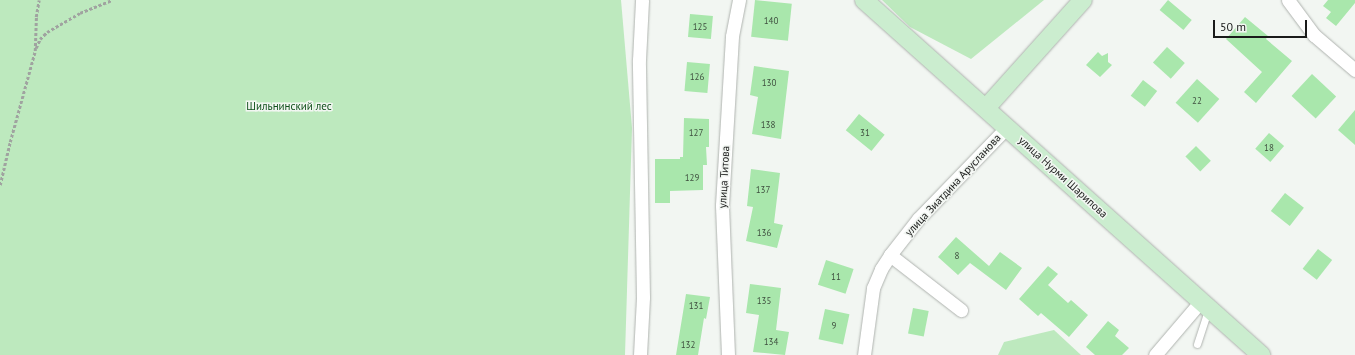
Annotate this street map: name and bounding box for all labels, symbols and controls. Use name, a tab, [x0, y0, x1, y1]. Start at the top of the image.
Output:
scale bar	[1215, 12, 1309, 38]
house number: 140	[764, 16, 778, 26]
text: 50 m	[1220, 19, 1246, 34]
house number: 125	[693, 22, 707, 32]
house number: 126	[690, 72, 704, 82]
house number: 130	[762, 78, 776, 88]
house number: 22	[1192, 96, 1202, 106]
park label: Шильнинский лес	[246, 99, 332, 113]
house number: 138	[761, 120, 775, 130]
house number: 127	[689, 128, 703, 138]
house number: 31	[860, 128, 870, 138]
street label: улица Зиатдина Арусланова	[902, 131, 1004, 239]
street label: улица Нурми Шарипова	[1016, 134, 1110, 220]
house number: 18	[1264, 143, 1274, 153]
street label: улица Титова	[716, 145, 732, 209]
house number: 129	[685, 173, 699, 183]
house number: 137	[756, 185, 770, 195]
house number: 136	[757, 228, 771, 238]
house number: 8	[955, 251, 959, 261]
house number: 11	[831, 272, 841, 282]
house number: 135	[757, 296, 771, 306]
house number: 131	[689, 301, 703, 311]
house number: 9	[832, 321, 836, 331]
house number: 134	[764, 337, 778, 347]
house number: 132	[681, 340, 695, 350]

